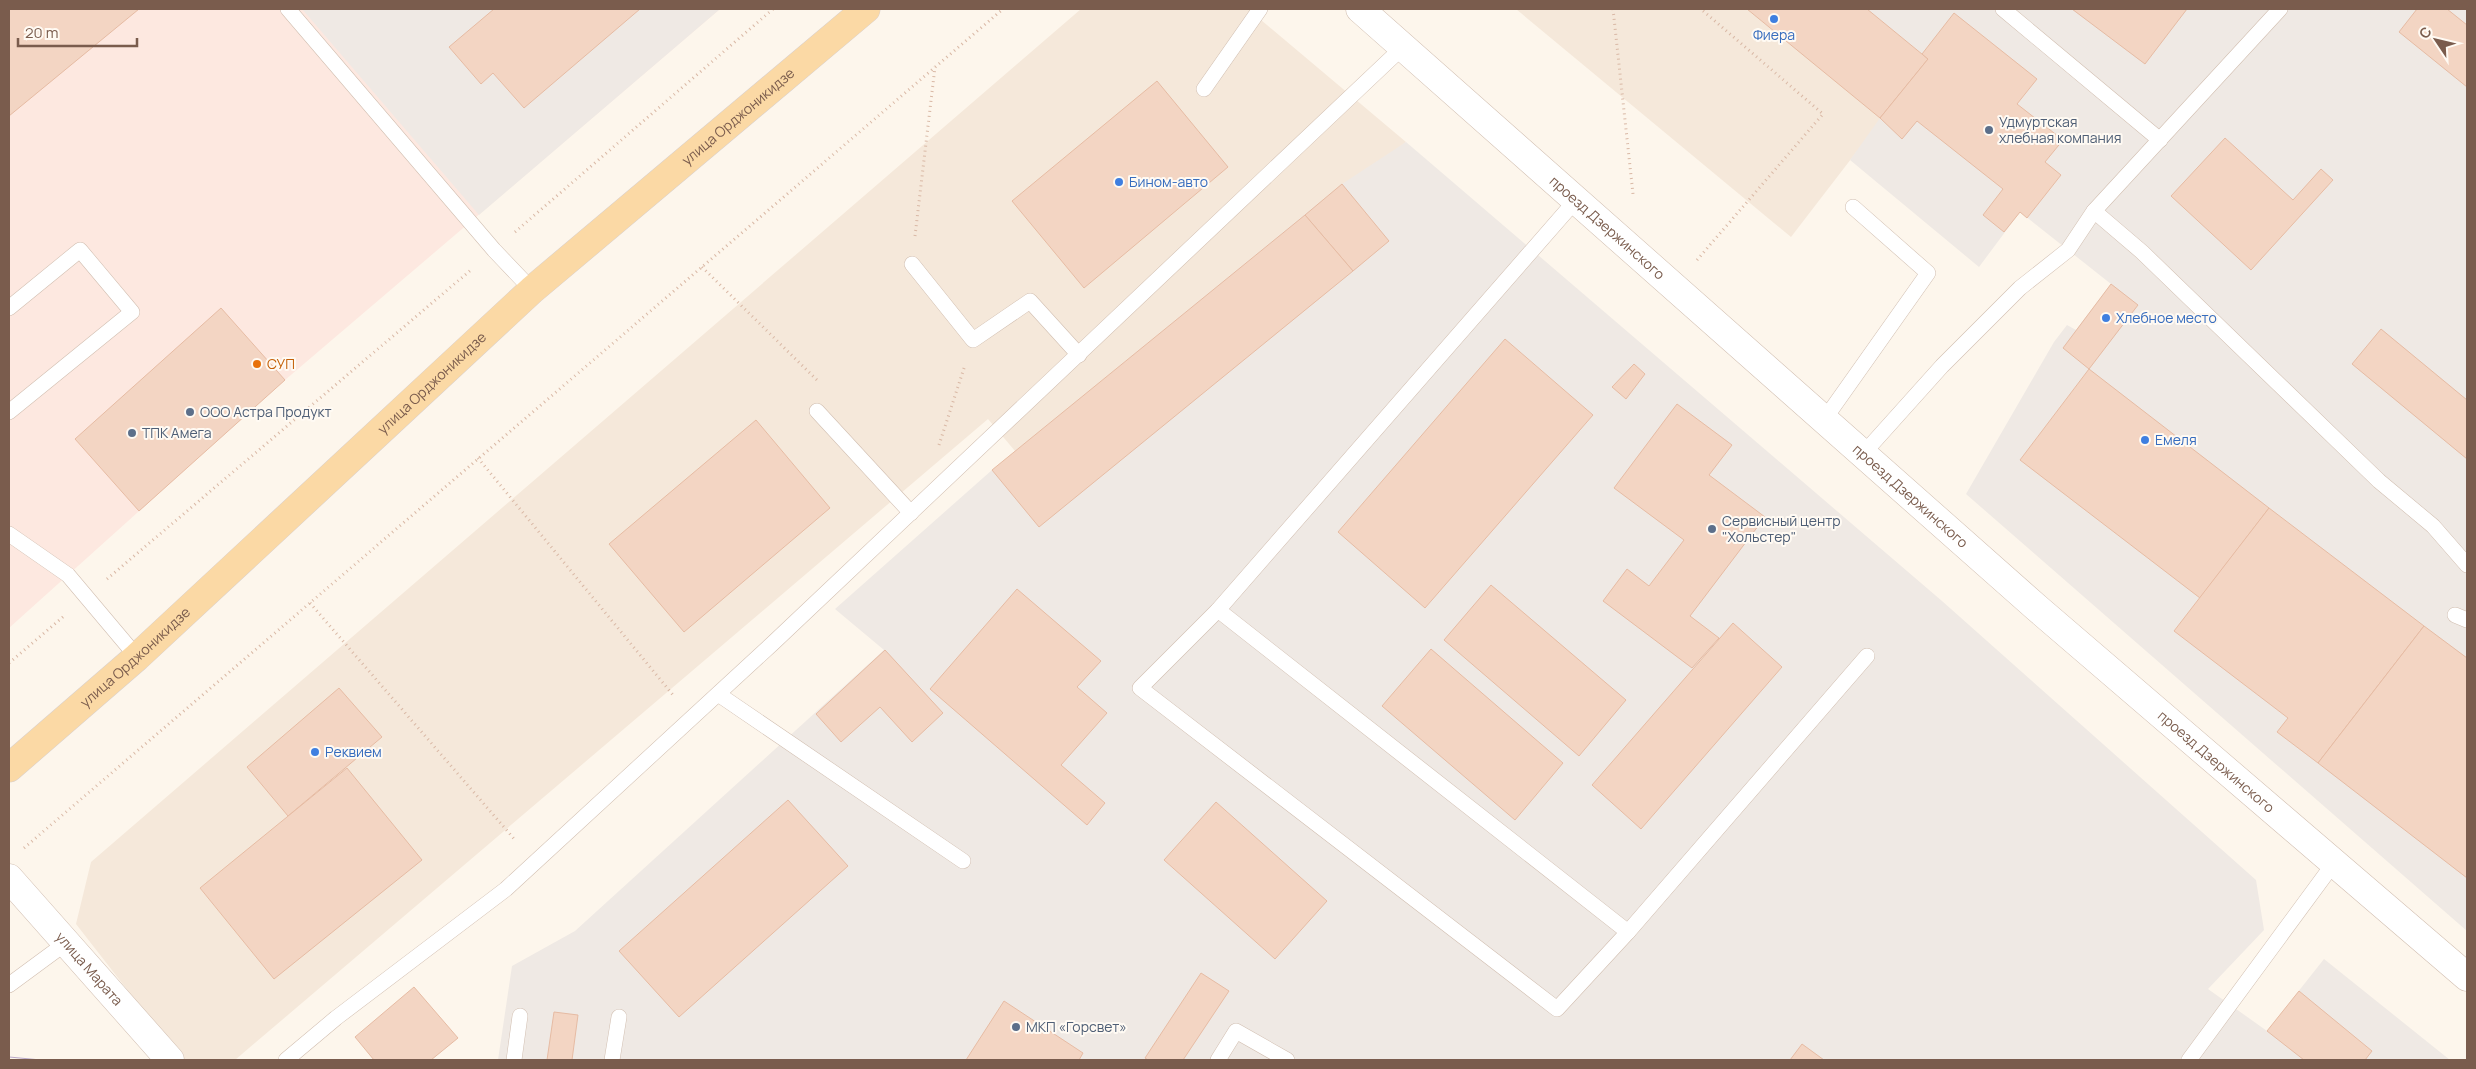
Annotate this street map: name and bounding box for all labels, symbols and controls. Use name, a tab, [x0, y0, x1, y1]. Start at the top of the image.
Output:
marker: Фиера	[1768, 13, 1780, 25]
scale bar	[18, 15, 136, 47]
north arrow	[2411, 15, 2461, 65]
text: 20 m	[25, 22, 58, 43]
text: С	[2414, 23, 2436, 42]
place label: Фиера	[1753, 25, 1795, 44]
street label: улица Орджоникидзе	[677, 63, 798, 169]
place label: Удмуртская хлебная компания	[1999, 112, 2122, 147]
marker: Удмуртская хлебная компания	[1983, 124, 1995, 136]
street label: проезд Дзержинского	[1546, 171, 1669, 283]
place label: Бином-авто	[1129, 172, 1208, 191]
marker: Бином-авто	[1113, 176, 1125, 188]
place label: Хлебное место	[2116, 308, 2217, 327]
marker: Хлебное место	[2100, 312, 2112, 324]
street label: улица Орджоникидзе	[373, 327, 490, 438]
place label: СУП	[267, 354, 295, 373]
marker: СУП	[251, 358, 263, 370]
place label: ООО Астра Продукт	[200, 402, 332, 421]
marker: ООО Астра Продукт	[184, 406, 196, 418]
place label: ТПК Амега	[142, 423, 212, 442]
marker: ТПК Амега	[126, 427, 138, 439]
place label: Емеля	[2155, 430, 2197, 449]
marker: Емеля	[2139, 434, 2151, 446]
street label: проезд Дзержинского	[1849, 440, 1972, 552]
place label: Сервисный центр "Хольстер"	[1722, 511, 1841, 546]
marker: Сервисный центр "Хольстер"	[1706, 523, 1718, 535]
street label: улица Орджоникидзе	[76, 602, 194, 711]
street label: проезд Дзержинского	[2154, 706, 2279, 817]
place label: Реквием	[325, 742, 382, 761]
marker: Реквием	[309, 746, 321, 758]
street label: улица Марата	[52, 927, 127, 1009]
place label: МКП «Горсвет»	[1026, 1017, 1127, 1036]
marker: МКП «Горсвет»	[1010, 1021, 1022, 1033]

